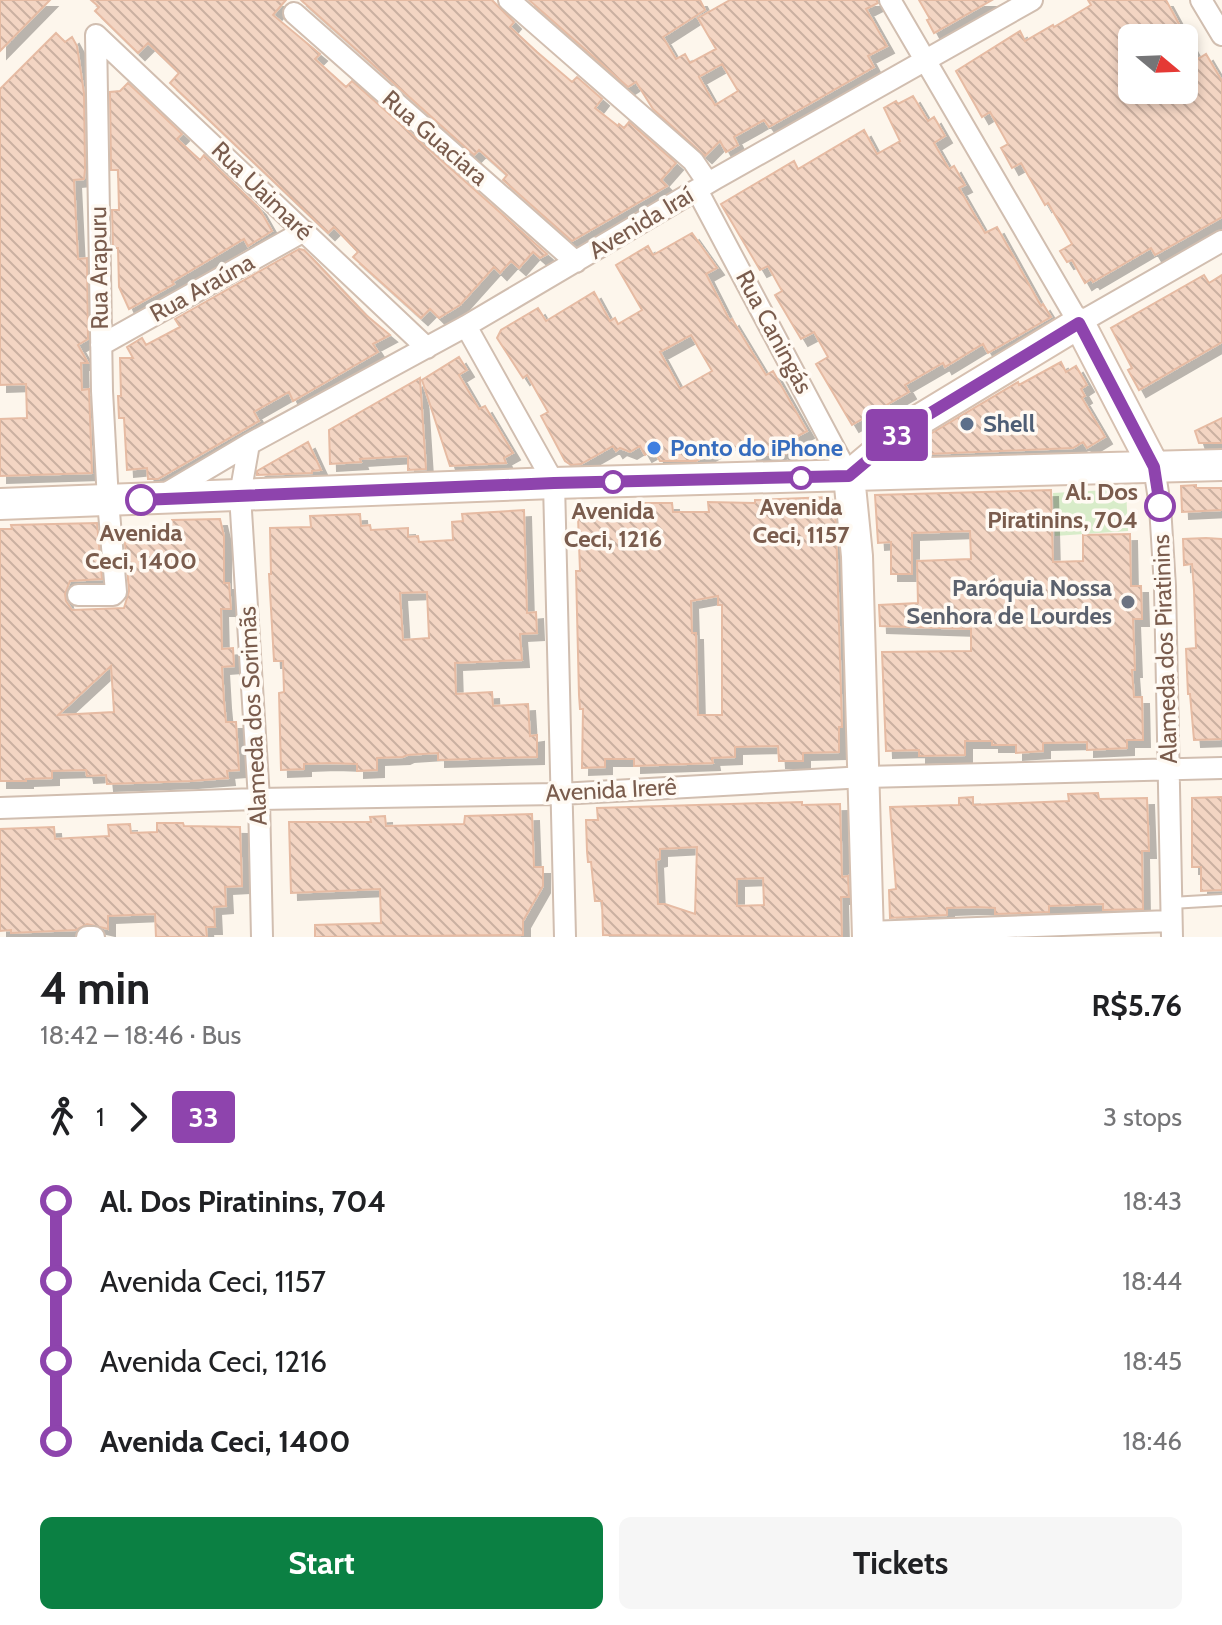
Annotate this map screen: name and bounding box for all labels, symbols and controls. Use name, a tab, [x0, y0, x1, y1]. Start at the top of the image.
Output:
north arrow	[1118, 24, 1198, 104]
map controls	[1118, 24, 1198, 104]
street label: Rua Guaciara	[377, 84, 494, 192]
street label: Rua Uaimaré	[206, 135, 319, 246]
street label: Avenida Iraí	[583, 180, 698, 265]
street label: Rua Arapuru	[83, 206, 114, 330]
street label: Rua Araúna	[144, 247, 259, 328]
street label: Rua Caningás	[730, 265, 819, 398]
line badge: 33	[861, 409, 933, 461]
place label: Shell	[983, 409, 1035, 438]
marker: Shell	[958, 415, 976, 433]
text: 33	[882, 418, 912, 452]
place label: Ponto do iPhone	[670, 433, 843, 462]
marker: Ponto do iPhone	[645, 439, 663, 457]
marker: Avenida Ceci, 1157	[790, 467, 812, 489]
marker: Avenida Ceci, 1216	[602, 471, 624, 493]
place label: Al. Dos Piratinins, 704	[987, 477, 1138, 534]
marker: Avenida Ceci, 1400	[126, 485, 156, 515]
marker: Al. Dos Piratinins, 704	[1145, 491, 1175, 521]
place label: Avenida Ceci, 1157	[752, 492, 850, 549]
place label: Avenida Ceci, 1216	[564, 496, 662, 553]
place label: Avenida Ceci, 1400	[85, 518, 197, 575]
street label: Alameda dos Piratinins	[1146, 534, 1183, 764]
place label: Paróquia Nossa Senhora de Lourdes	[906, 573, 1112, 630]
marker: Paróquia Nossa Senhora de Lourdes	[1119, 593, 1137, 611]
street label: Alameda dos Sorimãs	[232, 606, 273, 826]
street label: Avenida Irerê	[545, 772, 677, 807]
text: 4 min	[40, 962, 150, 1015]
text: R$5.76	[1092, 987, 1182, 1024]
text: 18:42 – 18:46 · Bus	[40, 1019, 241, 1051]
icon: walk	[40, 1095, 84, 1139]
icon: forward	[116, 1095, 160, 1139]
text: 33	[188, 1100, 219, 1134]
text: 1	[96, 1101, 104, 1133]
text: 3 stops	[1103, 1101, 1182, 1133]
text: Al. Dos Piratinins, 704	[100, 1183, 386, 1220]
text: 18:43	[1123, 1185, 1182, 1217]
text: Avenida Ceci, 1157	[100, 1263, 326, 1300]
text: 18:44	[1122, 1265, 1182, 1297]
text: Avenida Ceci, 1216	[100, 1343, 327, 1380]
text: 18:45	[1123, 1345, 1182, 1377]
text: Avenida Ceci, 1400	[100, 1423, 350, 1460]
text: 18:46	[1123, 1425, 1182, 1457]
button: Start	[40, 1517, 603, 1609]
button: Tickets	[619, 1517, 1182, 1609]

